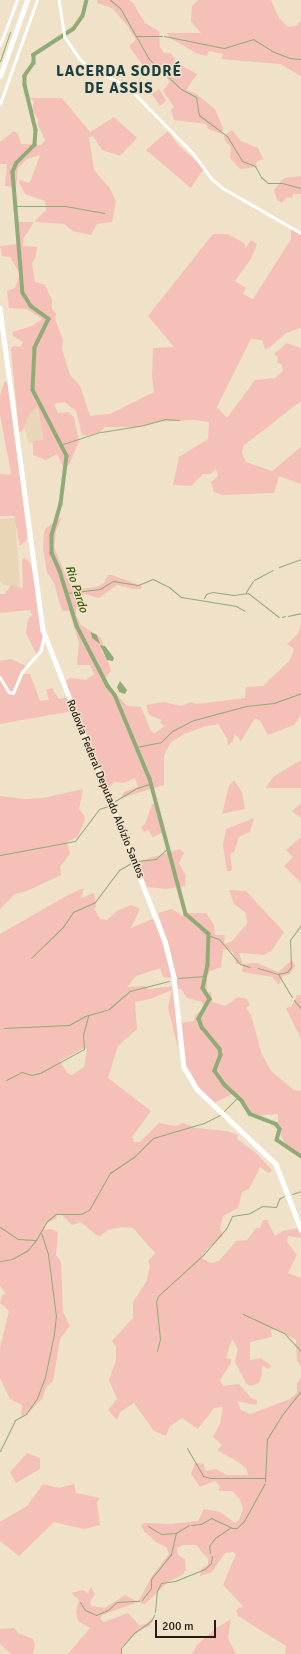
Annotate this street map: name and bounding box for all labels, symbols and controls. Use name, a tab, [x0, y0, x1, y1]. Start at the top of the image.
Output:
district label: LACERDA SODRÉ DE ASSIS	[56, 62, 182, 97]
water label: Rio Pardo	[62, 564, 90, 614]
street label: Rodovia Federal Deputado Aloízio Santos	[63, 698, 147, 880]
scale bar	[157, 1612, 218, 1638]
text: 200 m	[162, 1619, 194, 1634]

